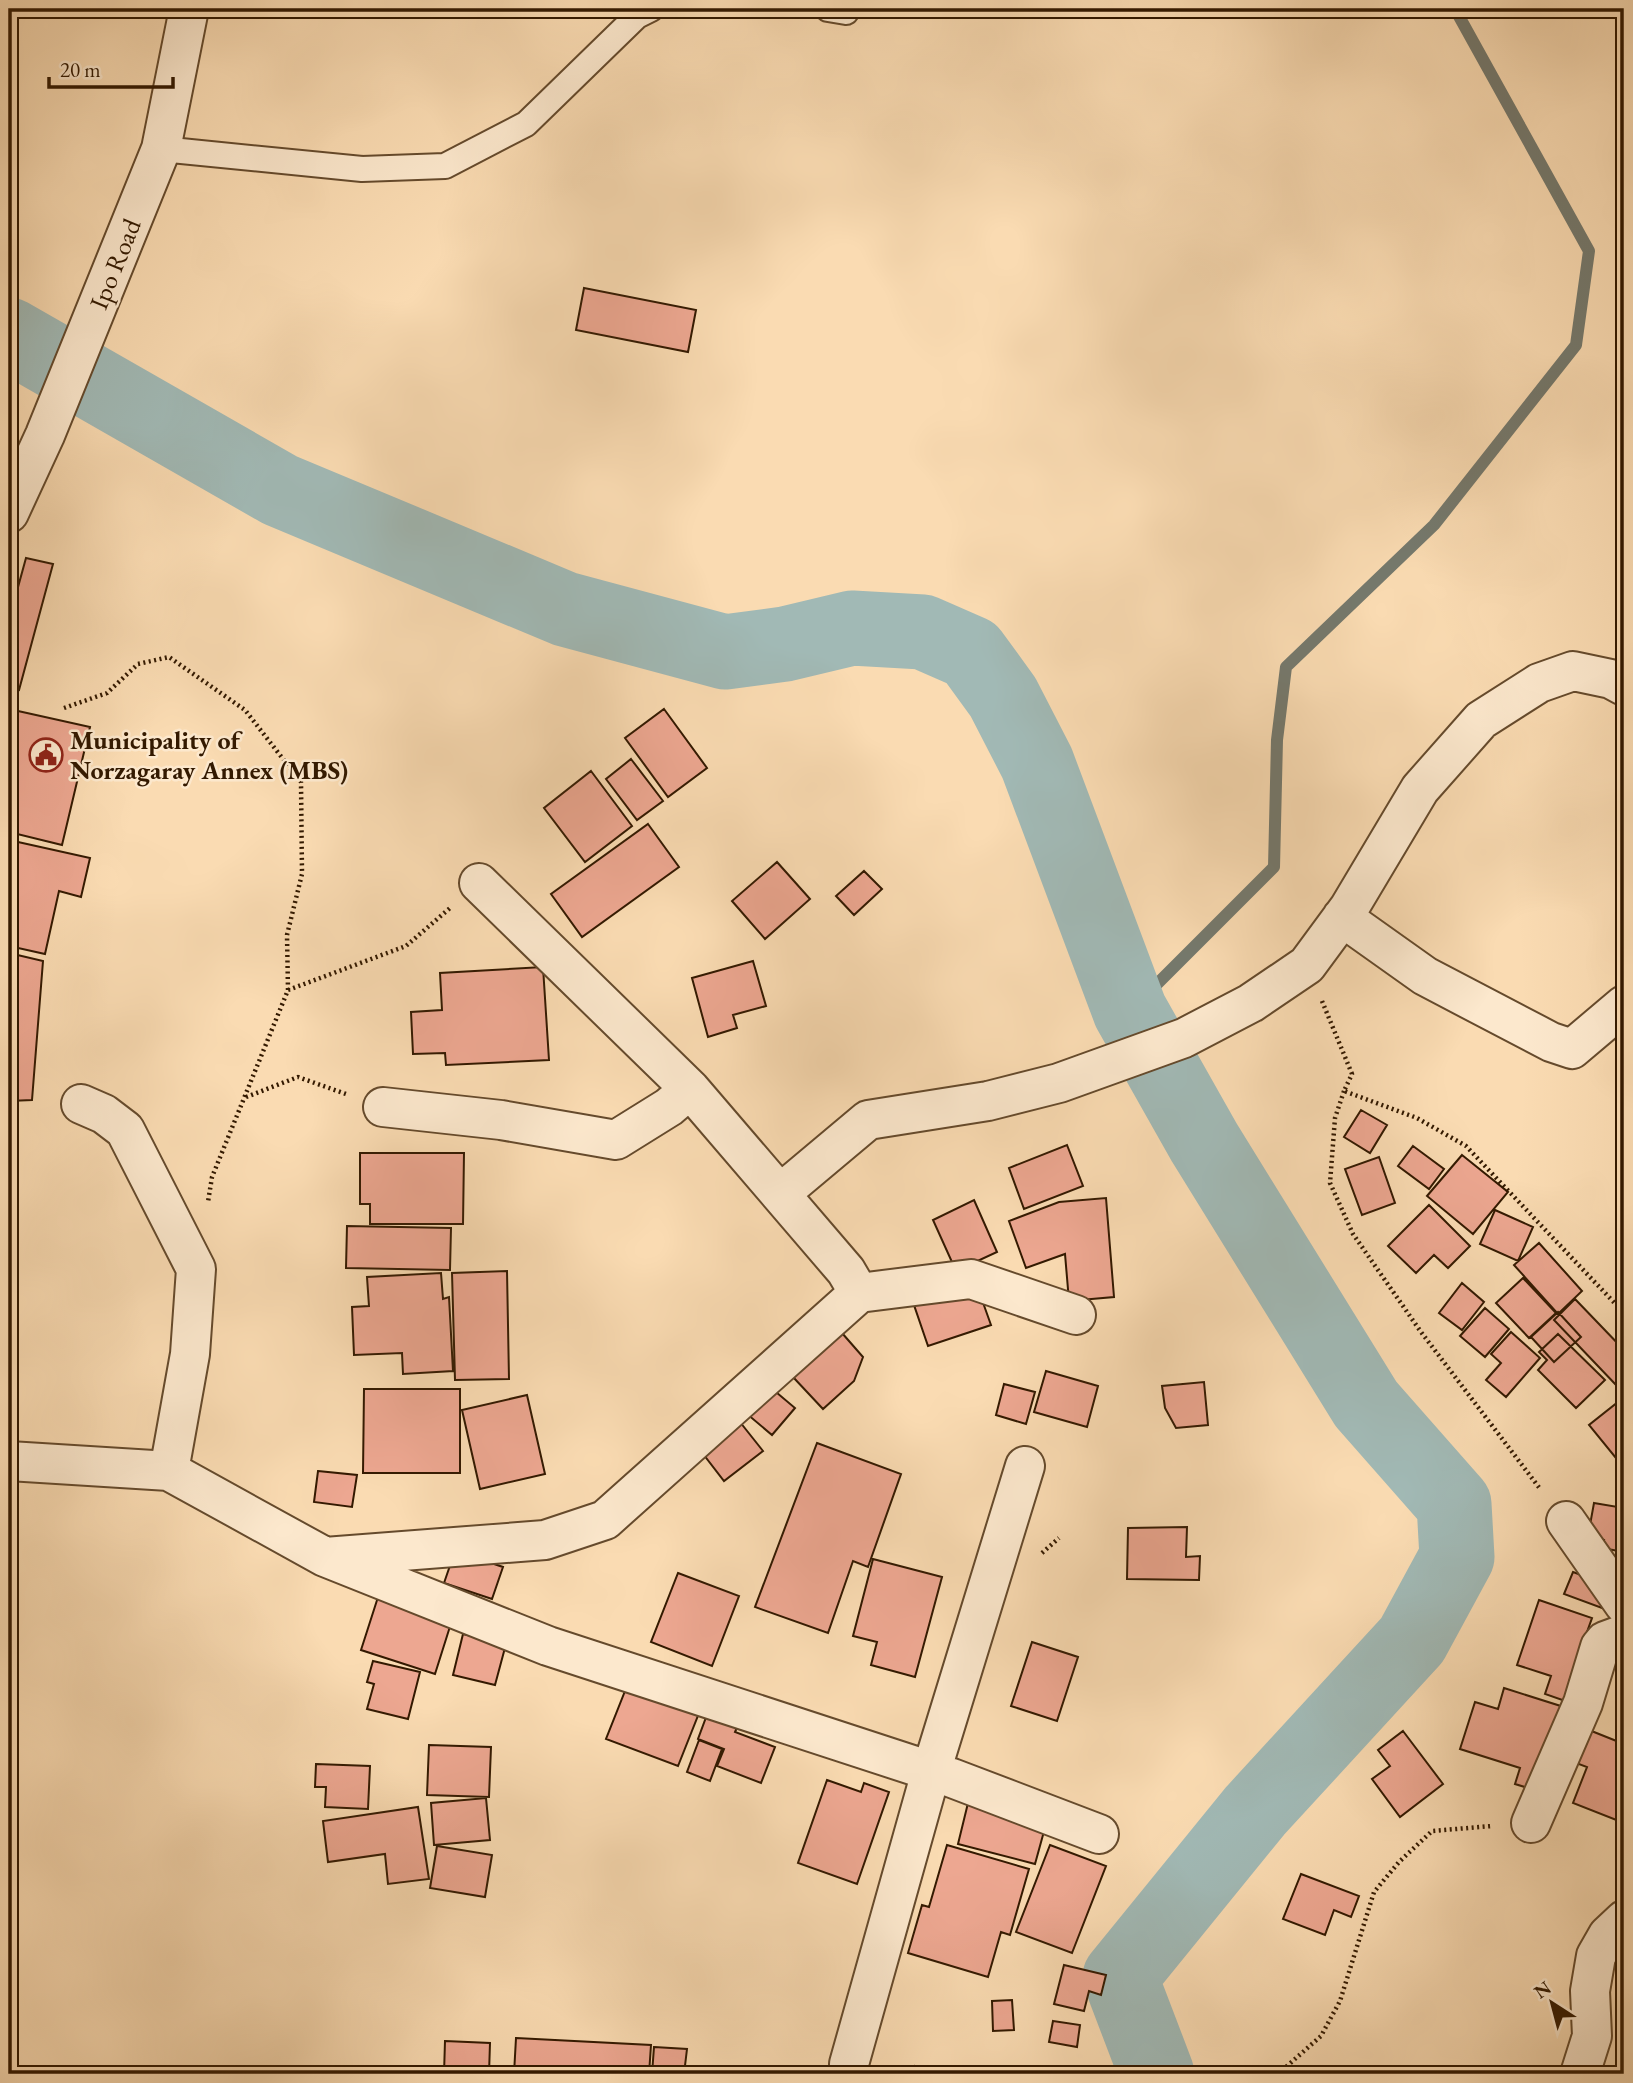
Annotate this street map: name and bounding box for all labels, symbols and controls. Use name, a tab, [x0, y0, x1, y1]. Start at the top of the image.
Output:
scale bar	[49, 46, 173, 90]
text: 20 m	[60, 56, 101, 83]
street label: Ipo Road	[81, 213, 149, 314]
place label: Municipality of Norzagaray Annex (MBS)	[70, 723, 348, 787]
public building icon: Municipality of Norzagaray Annex (MBS)	[27, 736, 65, 774]
north arrow	[1518, 1968, 1588, 2038]
text: N	[1529, 1975, 1556, 2004]

